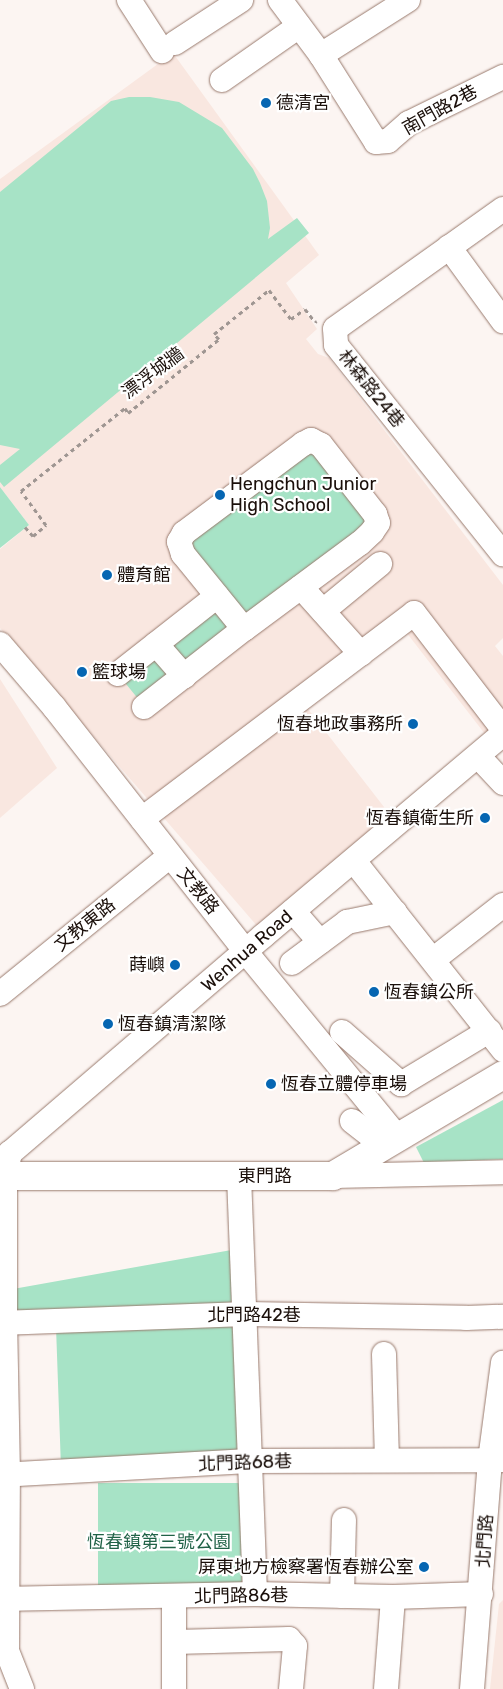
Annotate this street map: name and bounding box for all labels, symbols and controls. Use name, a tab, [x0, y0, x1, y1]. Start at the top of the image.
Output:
street label: 南門路2巷	[399, 81, 481, 139]
place label: 德清宮	[276, 92, 330, 114]
marker: 德清宮	[260, 97, 272, 109]
street label: 漂浮城牆	[118, 343, 188, 403]
street label: 林森路24巷	[333, 346, 409, 432]
place label: Hengchun Junior High School	[230, 474, 376, 516]
marker: Hengchun Junior High School	[214, 489, 226, 501]
place label: 體育館	[117, 564, 171, 586]
marker: 體育館	[101, 569, 113, 581]
place label: 籃球場	[92, 661, 146, 683]
marker: 籃球場	[76, 666, 88, 678]
place label: 恆春地政事務所	[277, 713, 403, 735]
marker: 恆春地政事務所	[407, 718, 419, 730]
place label: 恆春鎮衛生所	[366, 807, 474, 829]
marker: 恆春鎮衛生所	[478, 811, 492, 825]
street label: 文教路	[173, 863, 223, 919]
street label: 文教東路	[50, 894, 120, 956]
street label: Wenhua Road	[197, 906, 297, 996]
place label: 蒔嶼	[129, 954, 165, 976]
marker: 蒔嶼	[169, 959, 181, 971]
place label: 恆春鎮公所	[384, 981, 474, 1003]
marker: 恆春鎮公所	[368, 986, 380, 998]
place label: 恆春鎮清潔隊	[118, 1013, 226, 1035]
marker: 恆春鎮清潔隊	[102, 1018, 114, 1030]
place label: 恆春立體停車場	[281, 1073, 407, 1095]
marker: 恆春立體停車場	[265, 1078, 277, 1090]
street label: 東門路	[238, 1165, 292, 1187]
street label: 北門路42巷	[207, 1304, 301, 1326]
street label: 北門路68巷	[198, 1451, 292, 1475]
street label: 北門路	[472, 1513, 498, 1569]
park label: 恆春鎮第三號公園	[87, 1531, 231, 1553]
place label: 屏東地方檢察署恆春辦公室	[198, 1556, 414, 1578]
marker: 屏東地方檢察署恆春辦公室	[418, 1561, 430, 1573]
street label: 北門路86巷	[194, 1584, 288, 1608]

